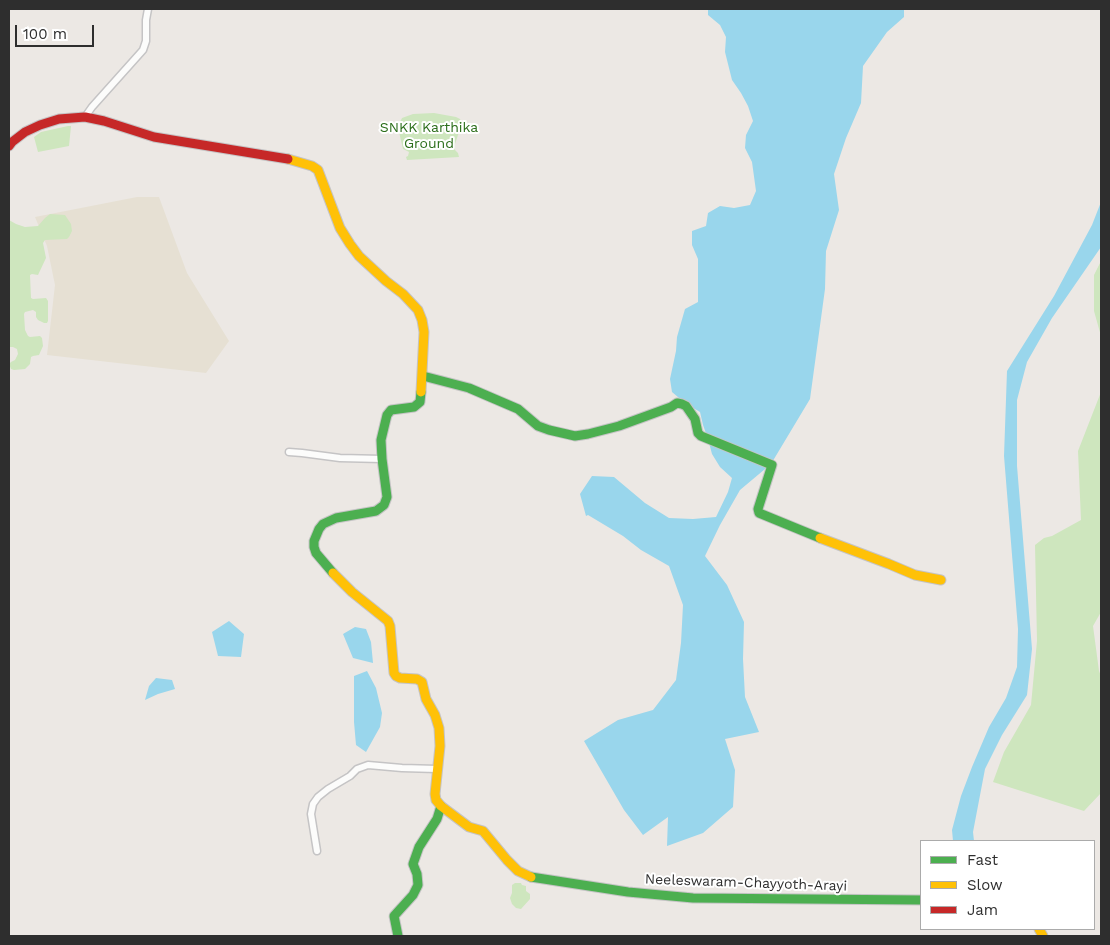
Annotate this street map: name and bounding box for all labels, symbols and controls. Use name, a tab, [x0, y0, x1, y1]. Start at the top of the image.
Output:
scale bar	[18, 15, 96, 47]
text: 100 m	[23, 25, 67, 43]
park label: SNKK Karthika Ground	[380, 120, 478, 152]
legend	[920, 840, 1095, 930]
text: Fast	[967, 851, 998, 869]
street label: Neeleswaram-Chayyoth-Arayi	[645, 871, 847, 895]
text: Slow	[967, 876, 1003, 894]
text: Jam	[967, 901, 998, 919]

